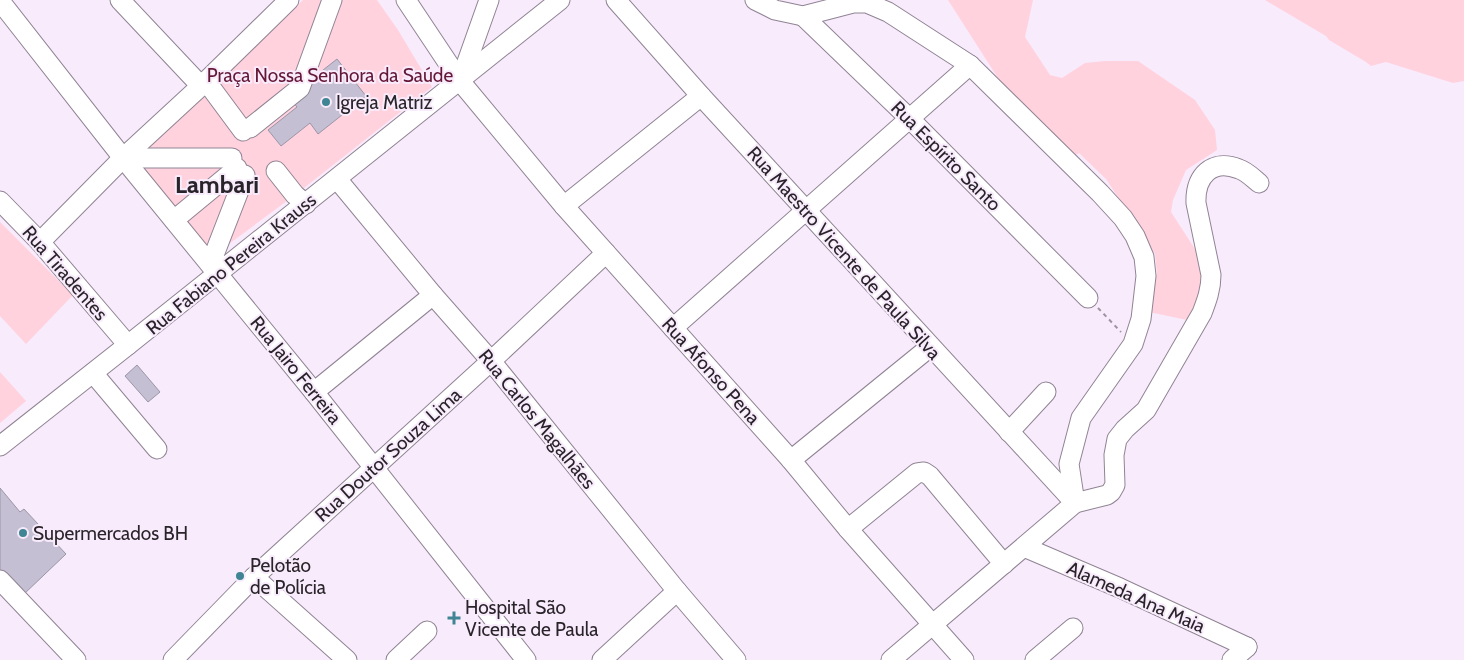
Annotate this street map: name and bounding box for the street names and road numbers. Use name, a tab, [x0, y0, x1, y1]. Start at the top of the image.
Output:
street label: Rua Espírito Santo	[886, 96, 1006, 216]
street label: Rua Maestro Vicente de Paula Silva	[742, 142, 946, 364]
street label: Rua Fabiano Pereira Krauss	[141, 188, 321, 340]
street label: Rua Tiradentes	[18, 221, 113, 325]
street label: Rua Jairo Ferreira	[245, 311, 347, 429]
street label: Rua Afonso Pena	[657, 313, 765, 429]
street label: Rua Carlos Magalhães	[474, 345, 600, 494]
street label: Rua Doutor Souza Lima	[310, 383, 466, 527]
street label: Alameda Ana Maia	[1063, 556, 1209, 638]

